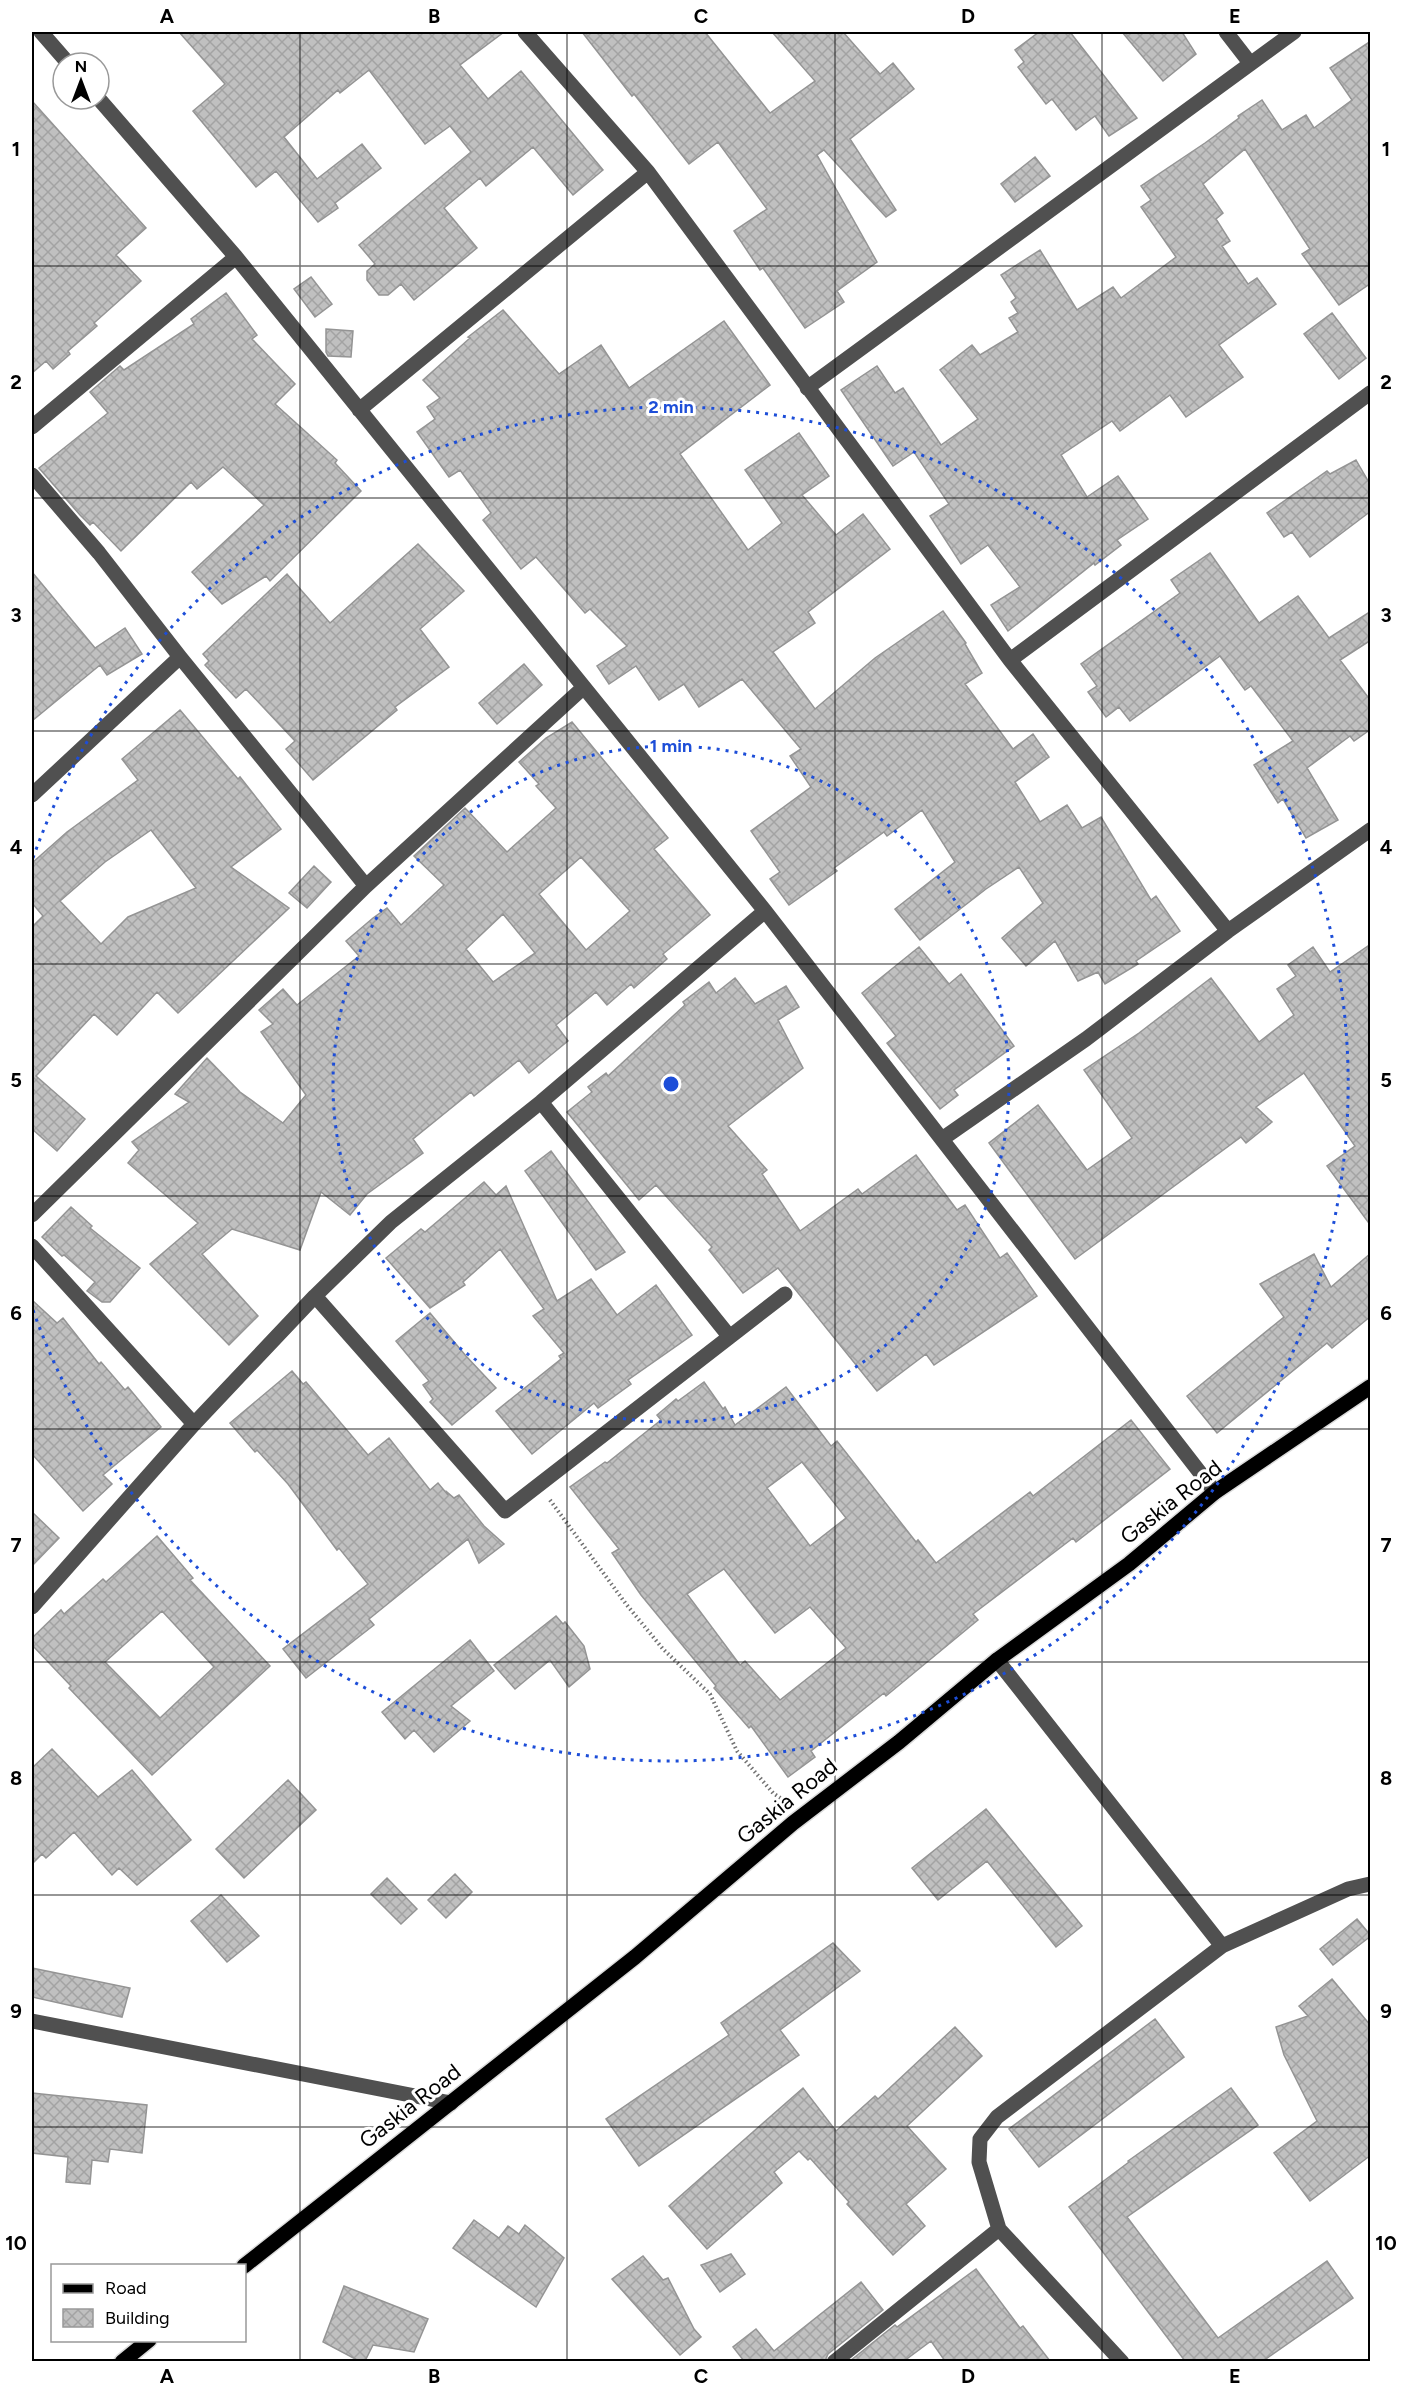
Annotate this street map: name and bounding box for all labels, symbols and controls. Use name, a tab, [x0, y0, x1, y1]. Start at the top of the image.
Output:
text: A	[160, 4, 175, 28]
text: B	[428, 4, 440, 28]
text: C	[694, 4, 708, 28]
text: D	[961, 4, 975, 28]
text: E	[1229, 4, 1241, 28]
north arrow	[51, 51, 111, 111]
text: N	[75, 57, 87, 76]
text: 1	[12, 137, 20, 161]
text: 1	[1382, 137, 1390, 161]
text: 2	[10, 370, 22, 394]
text: 2	[1380, 370, 1392, 394]
text: 2 min	[648, 396, 694, 418]
text: 3	[10, 603, 22, 627]
text: 3	[1380, 603, 1392, 627]
text: 1 min	[650, 735, 692, 757]
text: 4	[10, 835, 23, 859]
text: 4	[1380, 835, 1393, 859]
text: 5	[10, 1068, 22, 1092]
text: 5	[1380, 1068, 1392, 1092]
centre of rings	[661, 1074, 681, 1094]
text: 6	[10, 1301, 22, 1325]
text: 6	[1380, 1301, 1392, 1325]
street label: Gaskia Road	[1115, 1454, 1227, 1550]
text: 7	[10, 1533, 22, 1557]
text: 7	[1380, 1533, 1392, 1557]
street label: Gaskia Road	[731, 1752, 843, 1850]
text: 8	[10, 1766, 22, 1790]
text: 8	[1380, 1766, 1392, 1790]
text: 9	[10, 1999, 22, 2023]
text: 9	[1380, 1999, 1392, 2023]
street label: Gaskia Road	[354, 2058, 466, 2154]
text: 10	[5, 2231, 27, 2255]
text: 10	[1375, 2231, 1397, 2255]
legend	[51, 2264, 246, 2342]
text: Road	[105, 2277, 146, 2299]
text: Building	[105, 2307, 170, 2329]
text: A	[160, 2364, 175, 2388]
text: B	[428, 2364, 440, 2388]
text: C	[694, 2364, 708, 2388]
text: D	[961, 2364, 975, 2388]
text: E	[1229, 2364, 1241, 2388]

